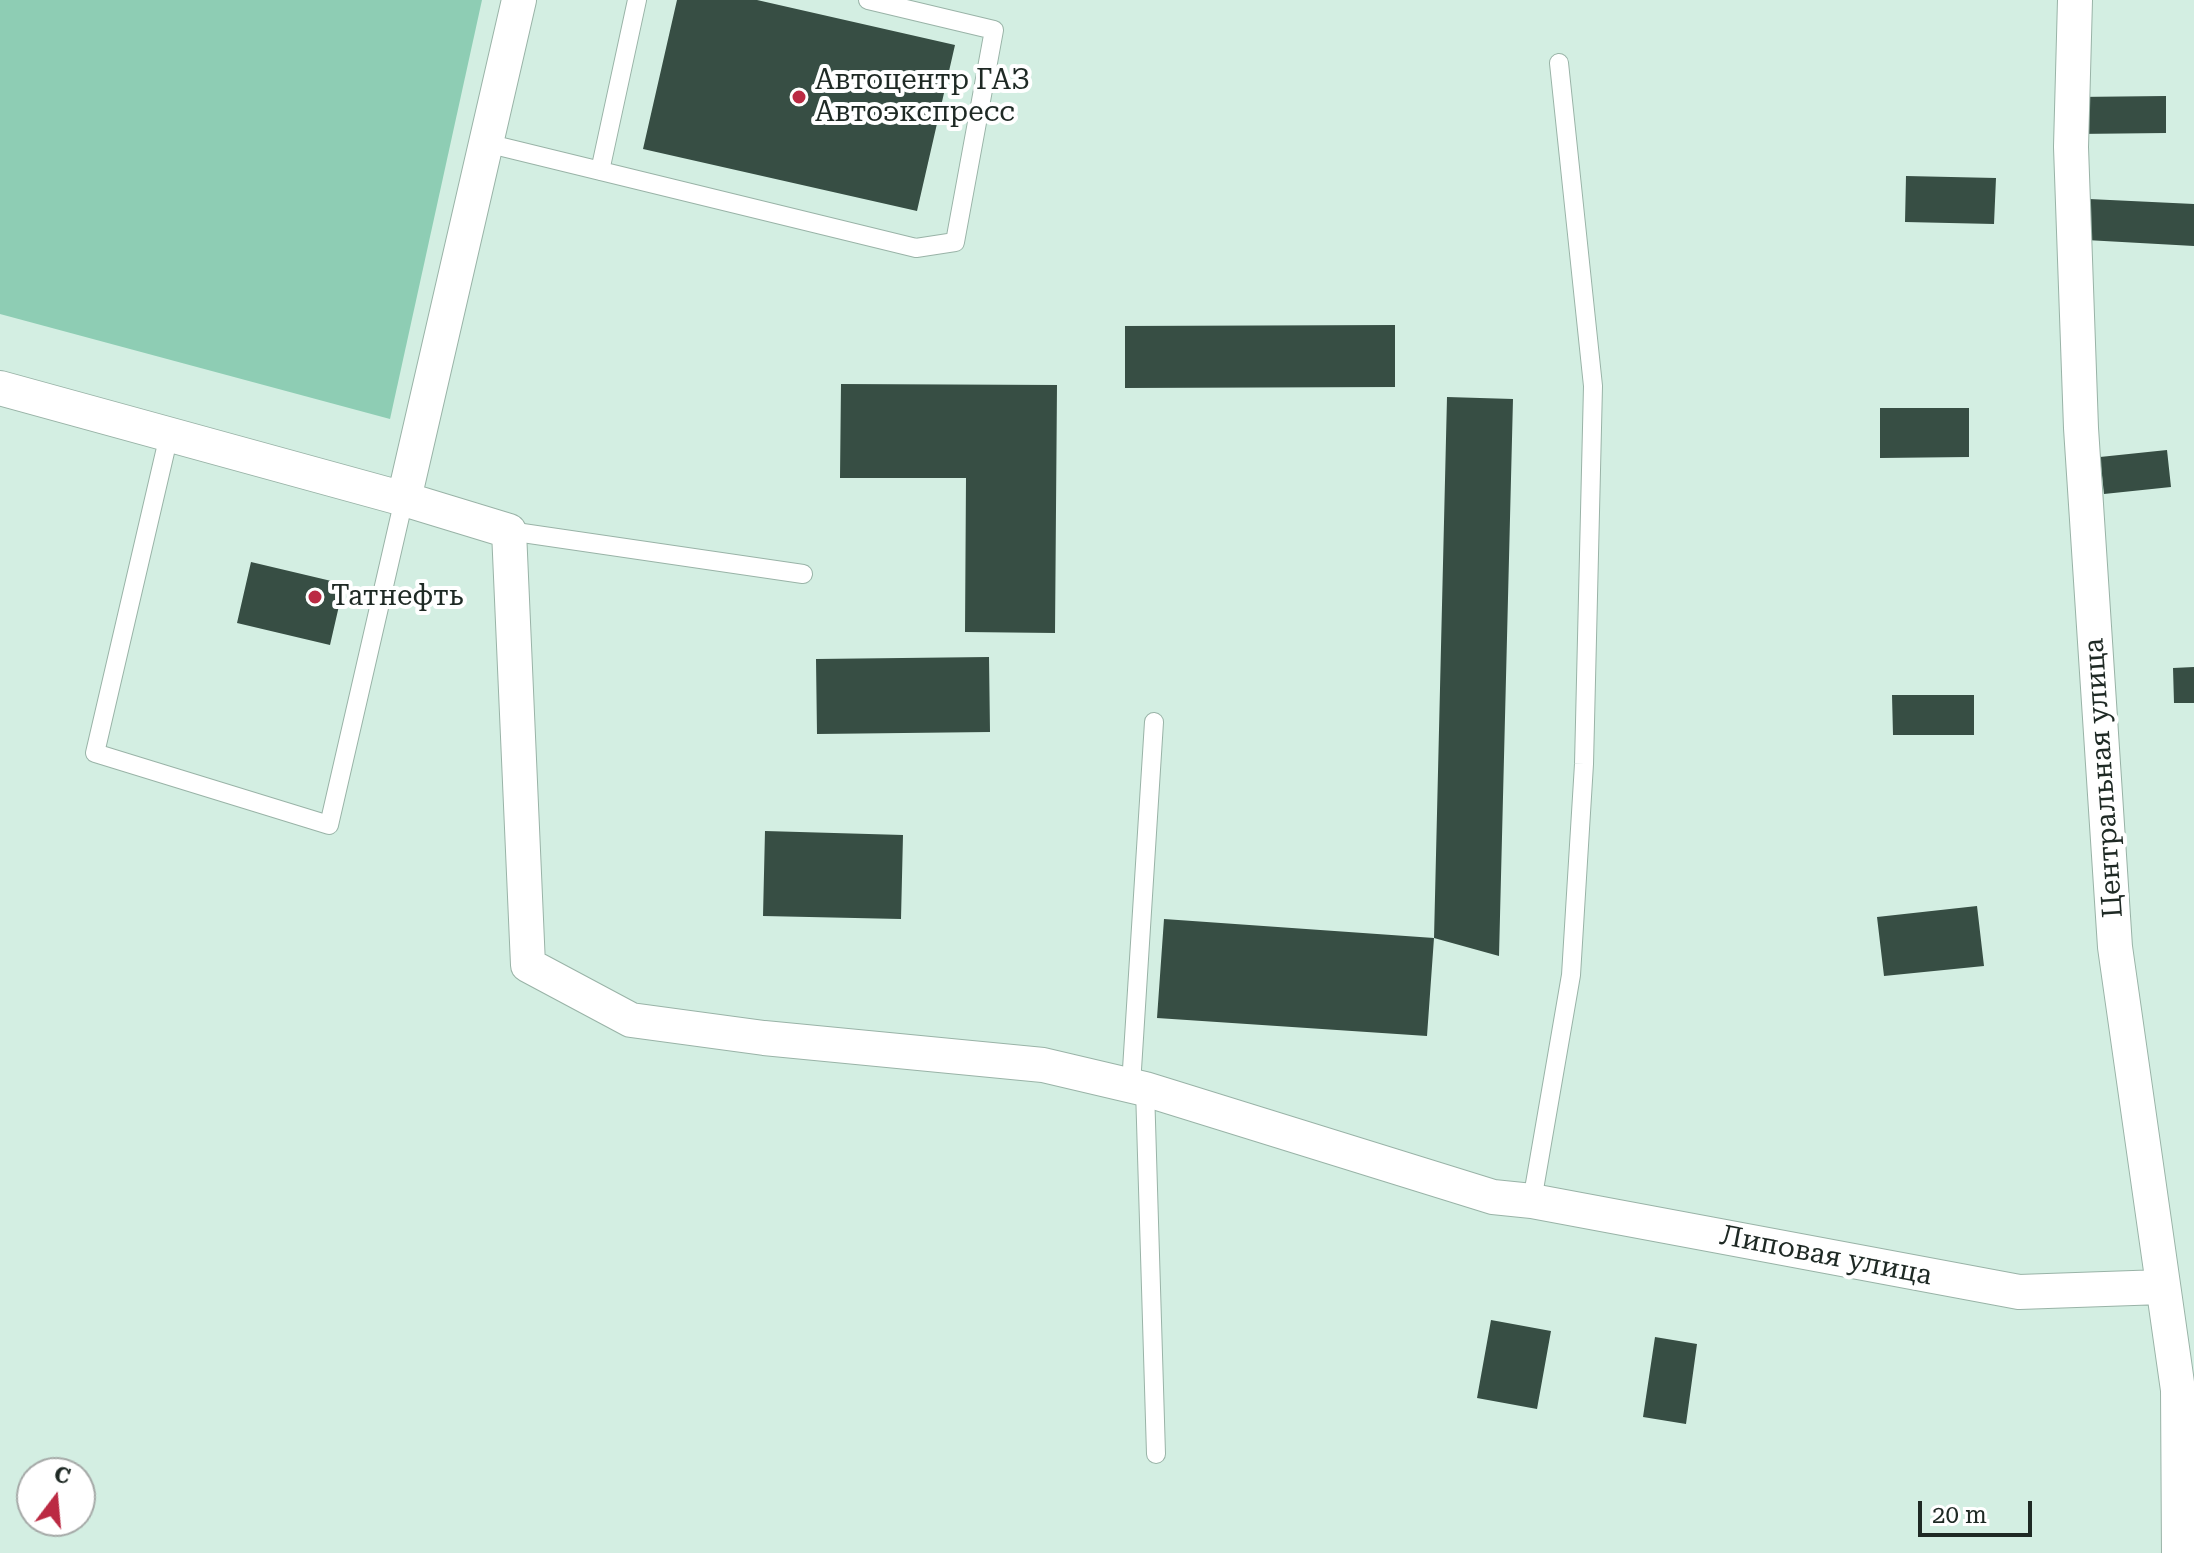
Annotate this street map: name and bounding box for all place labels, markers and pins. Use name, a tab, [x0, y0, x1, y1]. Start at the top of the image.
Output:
place label: Автоцентр ГАЗ Автоэкспресс	[815, 64, 1030, 130]
marker: Автоцентр ГАЗ Автоэкспресс	[790, 88, 808, 106]
place label: Татнефть	[331, 580, 463, 614]
marker: Татнефть	[306, 588, 324, 606]

